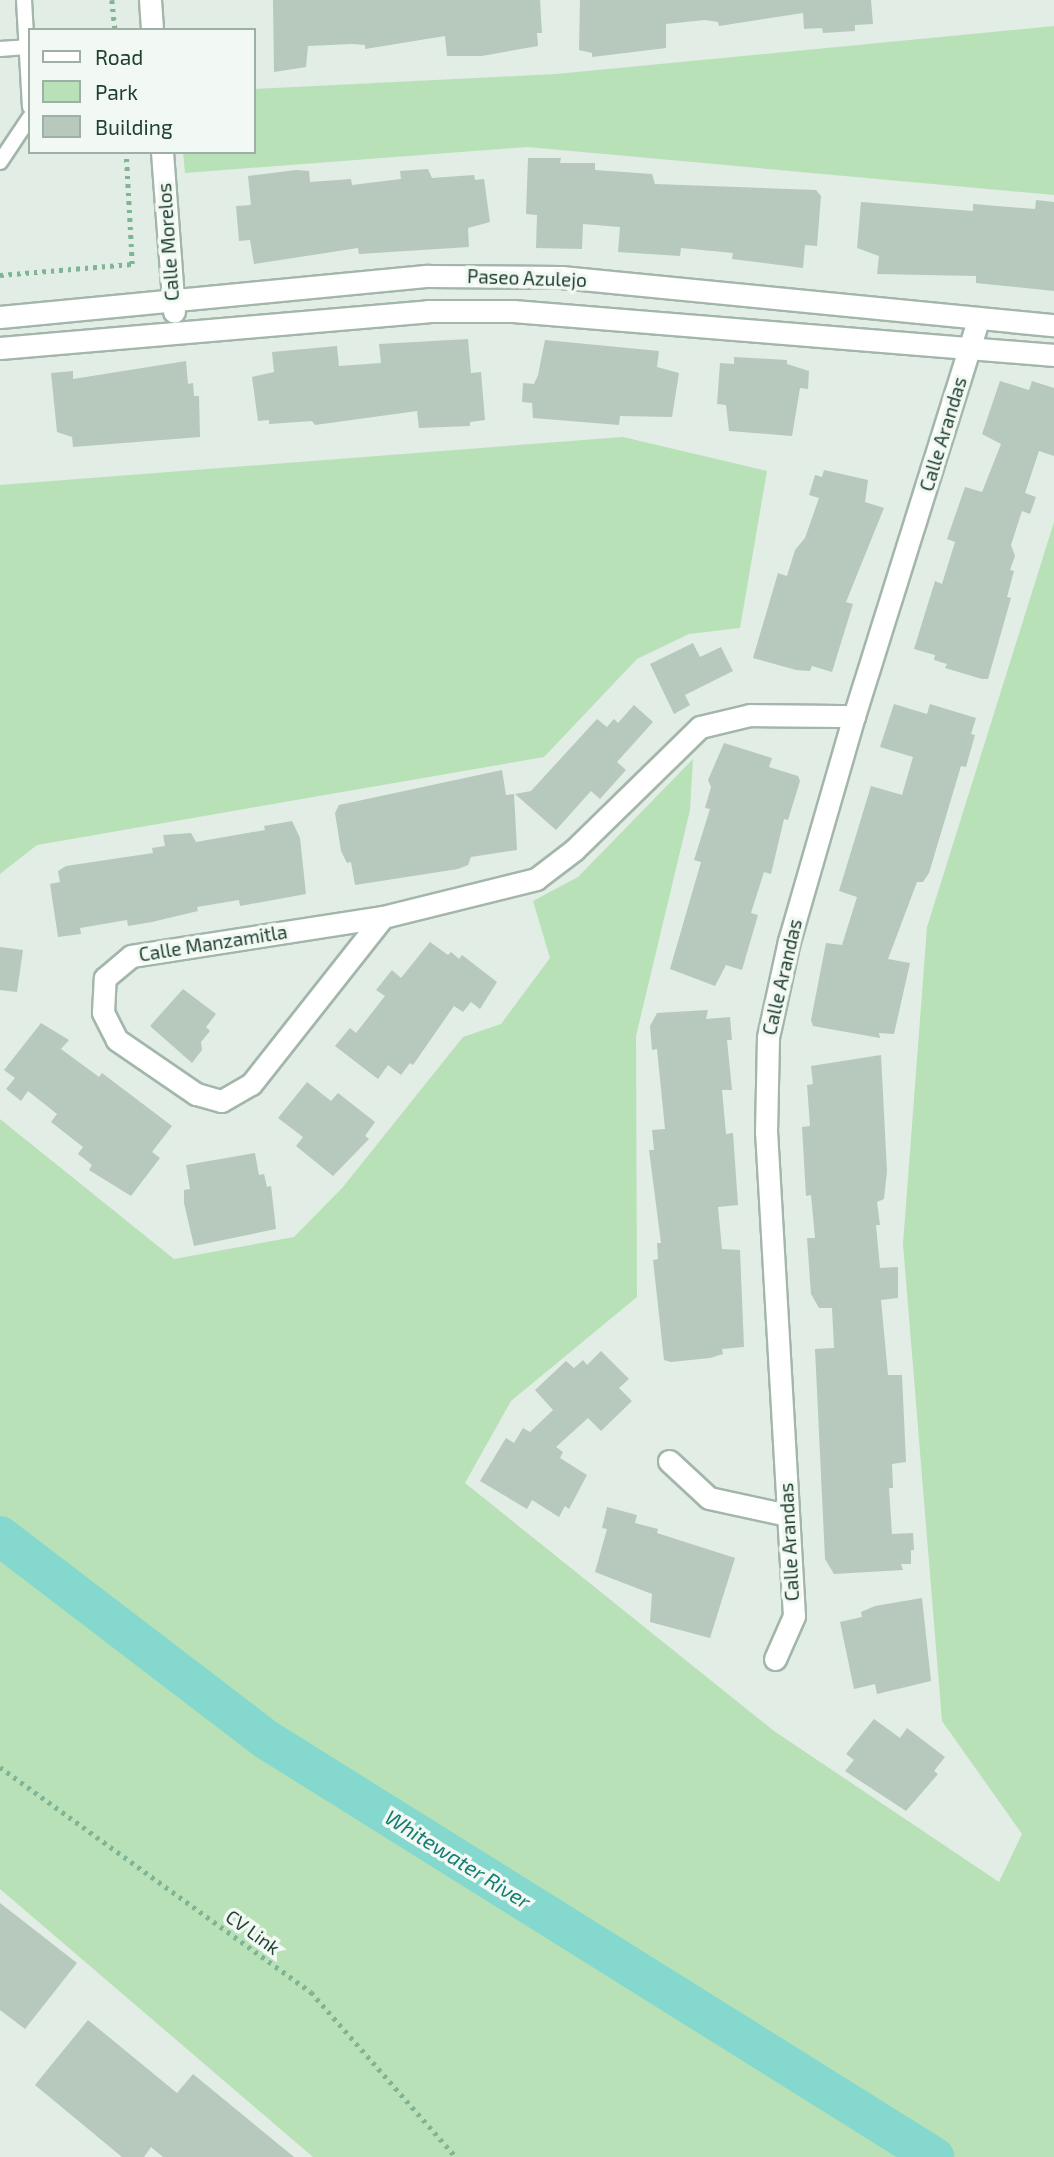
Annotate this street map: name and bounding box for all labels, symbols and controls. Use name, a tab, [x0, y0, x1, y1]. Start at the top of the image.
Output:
legend	[28, 28, 256, 154]
text: Road	[95, 44, 143, 69]
text: Park	[95, 79, 138, 104]
text: Building	[95, 114, 173, 139]
street label: Calle Morelos	[153, 182, 183, 302]
street label: Paseo Azulejo	[467, 265, 587, 291]
street label: Calle Arandas	[915, 374, 971, 494]
street label: Calle Arandas	[758, 917, 806, 1037]
street label: Calle Manzamitla	[137, 920, 289, 966]
street label: Calle Arandas	[775, 1482, 803, 1602]
water label: Whitewater River	[380, 1804, 536, 1914]
street label: CV Link	[221, 1905, 285, 1959]

